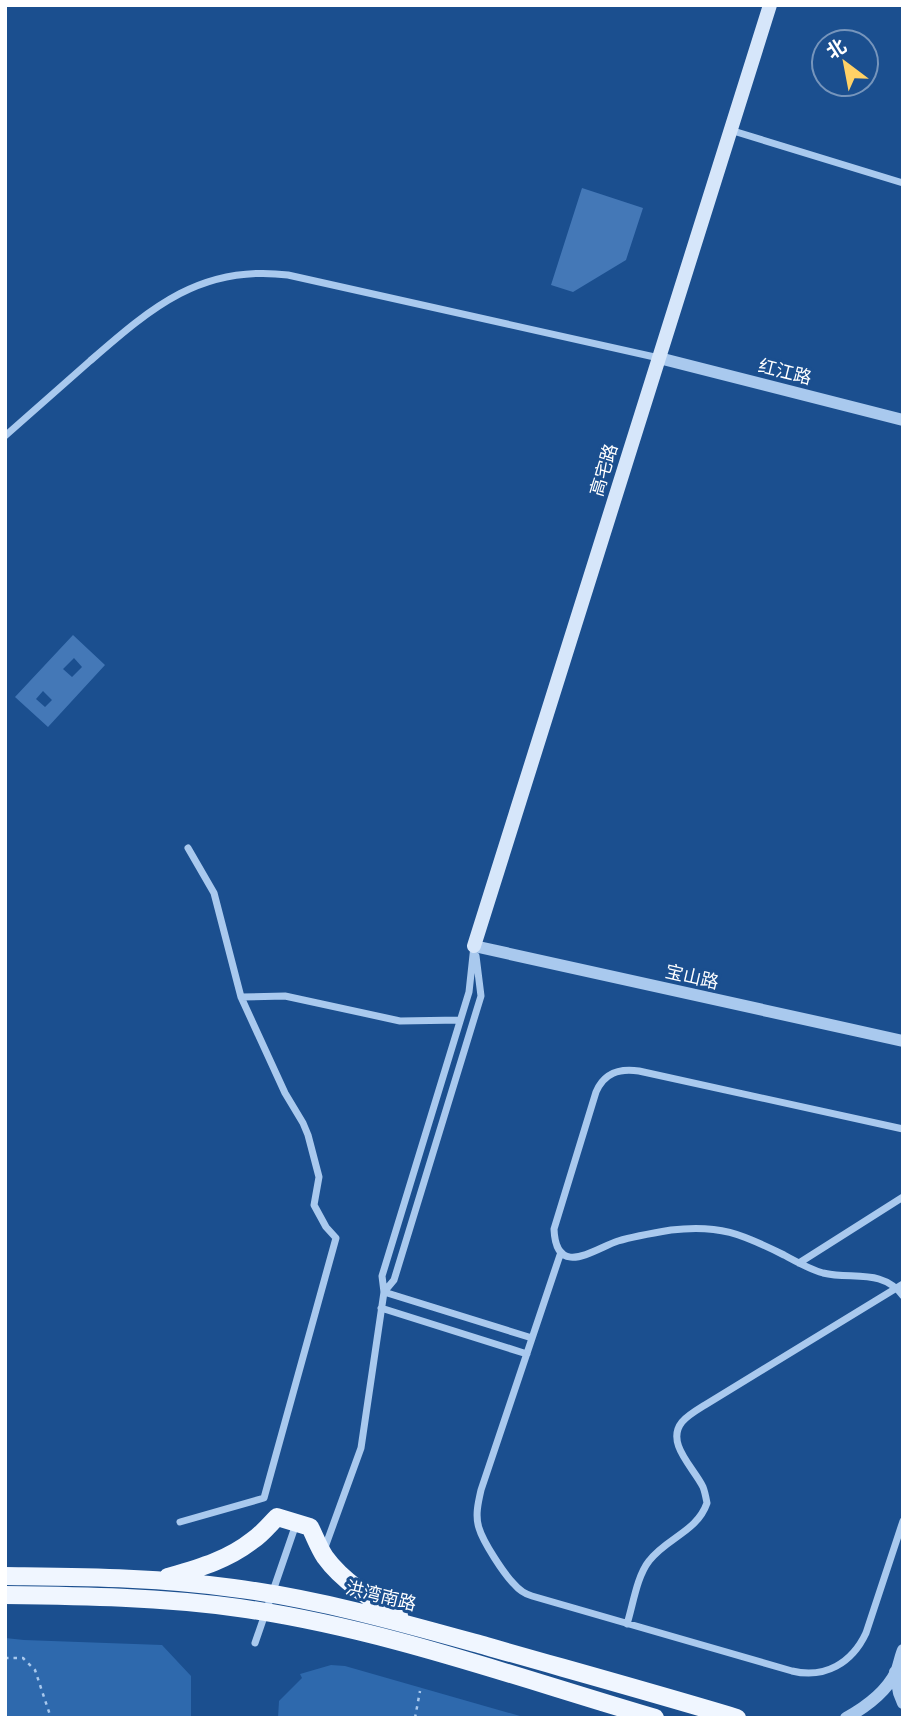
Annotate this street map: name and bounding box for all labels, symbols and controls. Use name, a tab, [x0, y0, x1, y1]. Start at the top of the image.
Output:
north arrow	[810, 28, 880, 98]
text: 北	[822, 34, 850, 64]
street label: 红江路	[756, 355, 814, 389]
street label: 高宅路	[586, 441, 622, 499]
street label: 宝山路	[663, 960, 721, 994]
street label: 洪湾南路	[343, 1577, 419, 1615]

